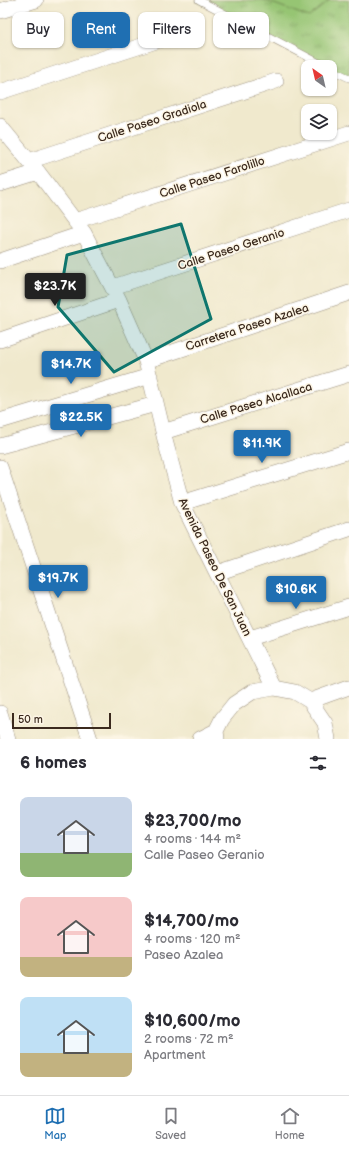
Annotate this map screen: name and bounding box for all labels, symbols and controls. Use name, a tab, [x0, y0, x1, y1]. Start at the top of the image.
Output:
chip: Buy	[12, 12, 64, 48]
chip: Rent	[72, 12, 130, 48]
chip: Filters	[138, 12, 205, 48]
chip: New	[213, 12, 269, 48]
north arrow	[301, 60, 337, 96]
map controls	[301, 60, 337, 140]
street label: Calle Paseo Gradiola	[96, 97, 209, 146]
button: layers	[301, 104, 337, 140]
street label: Calle Paseo Farolillo	[158, 153, 267, 202]
street label: Calle Paseo Geranio	[176, 225, 287, 274]
pin: $23.7K	[22, 273, 88, 307]
text: $23.7K	[34, 278, 76, 294]
street label: Carretera Paseo Azalea	[184, 300, 311, 354]
pin: $14.7K	[38, 351, 104, 385]
text: $14.7K	[51, 356, 91, 372]
street label: Calle Paseo Alcallaca	[198, 379, 314, 428]
pin: $22.5K	[48, 404, 114, 438]
text: $22.5K	[59, 409, 103, 425]
pin: $11.9K	[229, 430, 295, 464]
text: $11.9K	[243, 435, 281, 451]
street label: Avenida Paseo De San Juan	[175, 496, 255, 639]
pin: $19.7K	[25, 565, 91, 599]
text: $19.7K	[38, 570, 78, 586]
pin: $10.6K	[263, 576, 329, 610]
text: $10.6K	[275, 581, 317, 597]
scale bar	[12, 711, 111, 730]
text: 50 m	[18, 713, 43, 726]
icon: filters	[307, 752, 329, 774]
text: 6 homes	[20, 753, 87, 773]
text: $23,700/mo	[144, 811, 241, 831]
icon: home	[52, 813, 100, 861]
text: 4 rooms · 144 m²	[144, 831, 241, 847]
text: Calle Paseo Geranio	[144, 847, 265, 863]
text: $14,700/mo	[144, 911, 239, 931]
icon: home	[52, 913, 100, 961]
text: 4 rooms · 120 m²	[144, 931, 241, 947]
text: Paseo Azalea	[144, 947, 223, 963]
text: $10,600/mo	[144, 1011, 240, 1031]
icon: home	[52, 1013, 100, 1061]
text: 2 rooms · 72 m²	[144, 1031, 234, 1047]
text: Apartment	[144, 1047, 205, 1063]
tab: Map	[44, 1105, 66, 1142]
tab: Saved	[155, 1105, 186, 1142]
tab: Home	[275, 1105, 305, 1142]

